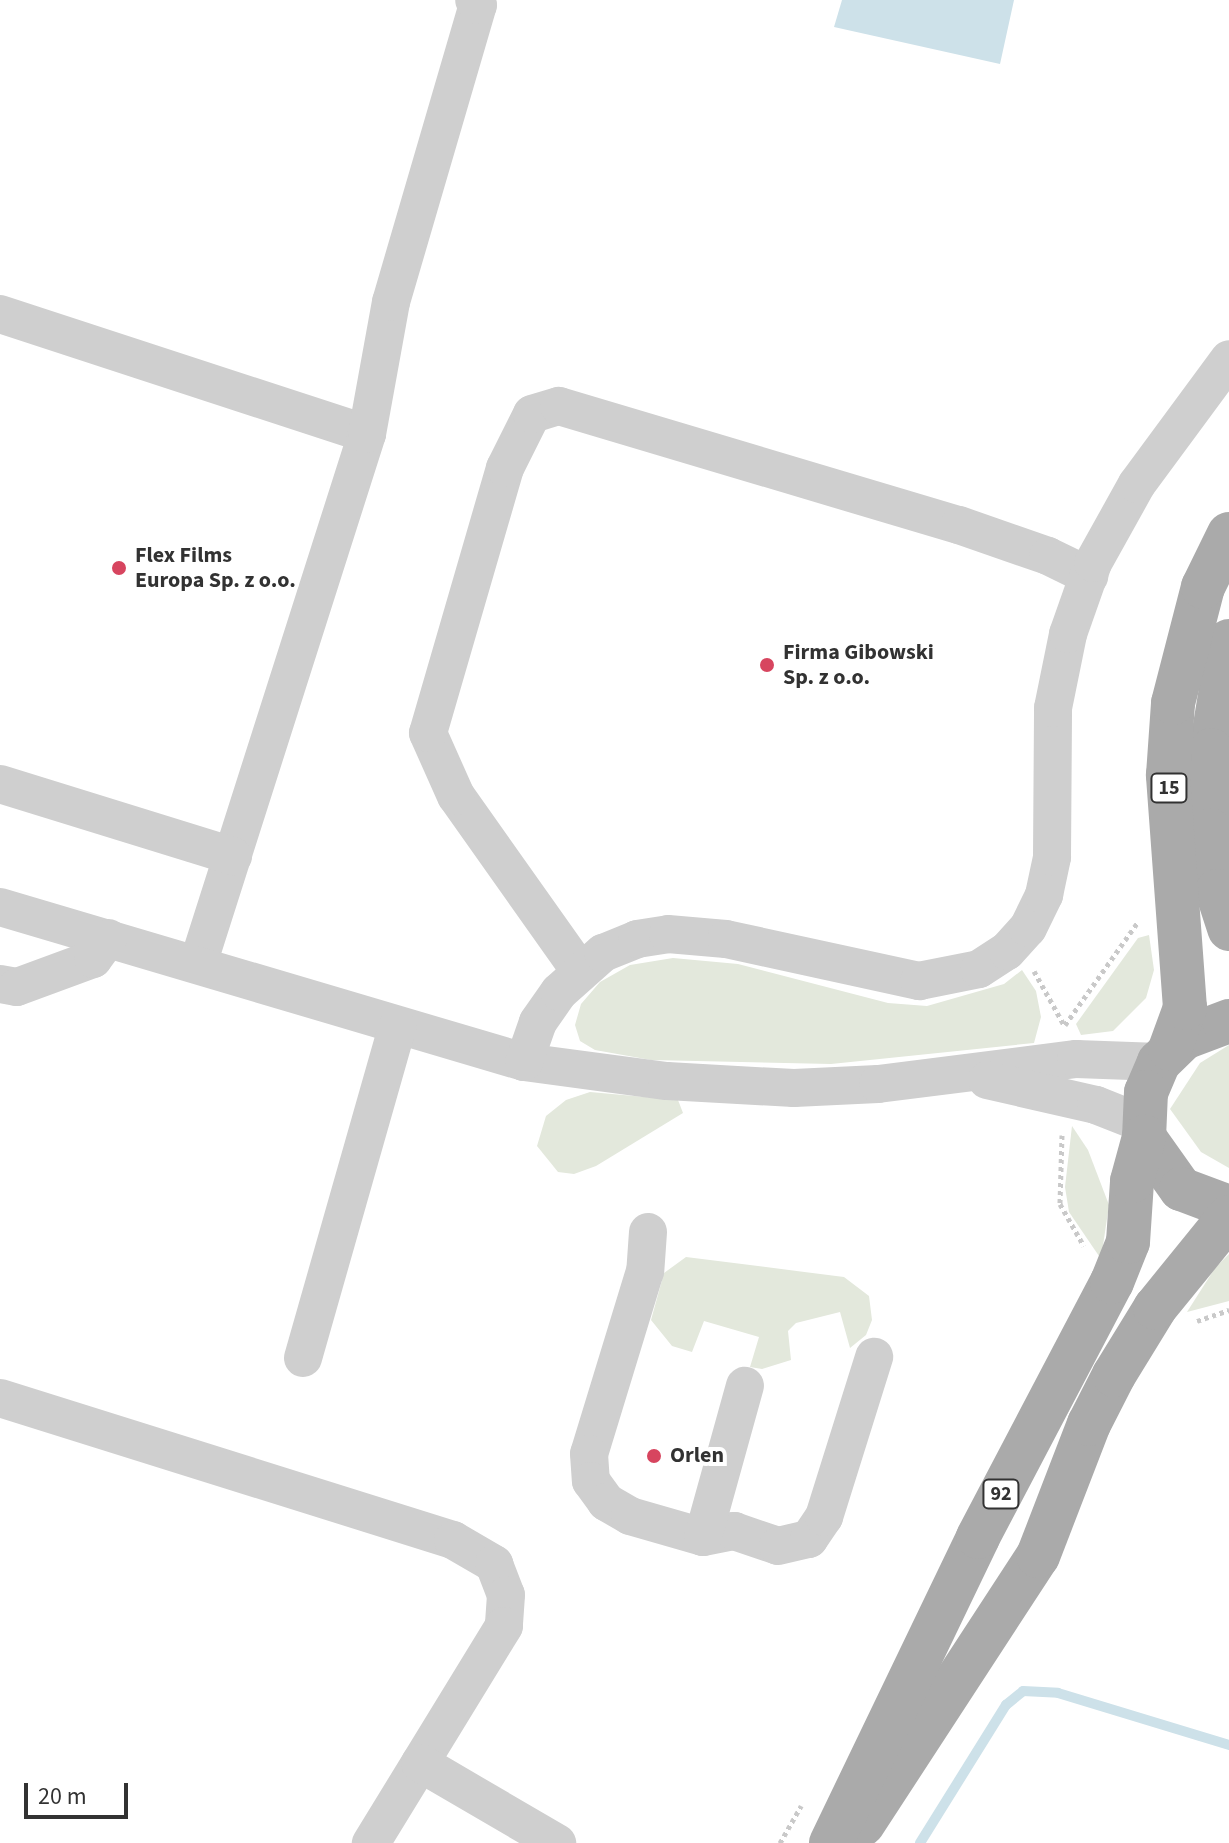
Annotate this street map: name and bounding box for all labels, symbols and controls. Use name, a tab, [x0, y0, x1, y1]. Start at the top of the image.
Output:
place label: Flex Films Europa Sp. z o.o.	[135, 542, 296, 594]
marker: Flex Films Europa Sp. z o.o.	[110, 559, 128, 577]
place label: Firma Gibowski Sp. z o.o.	[783, 639, 934, 690]
marker: Firma Gibowski Sp. z o.o.	[758, 656, 776, 674]
road number: 15	[1149, 772, 1189, 804]
place label: Orlen	[670, 1443, 724, 1469]
marker: Orlen	[645, 1447, 663, 1465]
road number: 92	[981, 1478, 1021, 1510]
scale bar	[28, 1767, 132, 1817]
text: 20 m	[38, 1779, 87, 1814]

